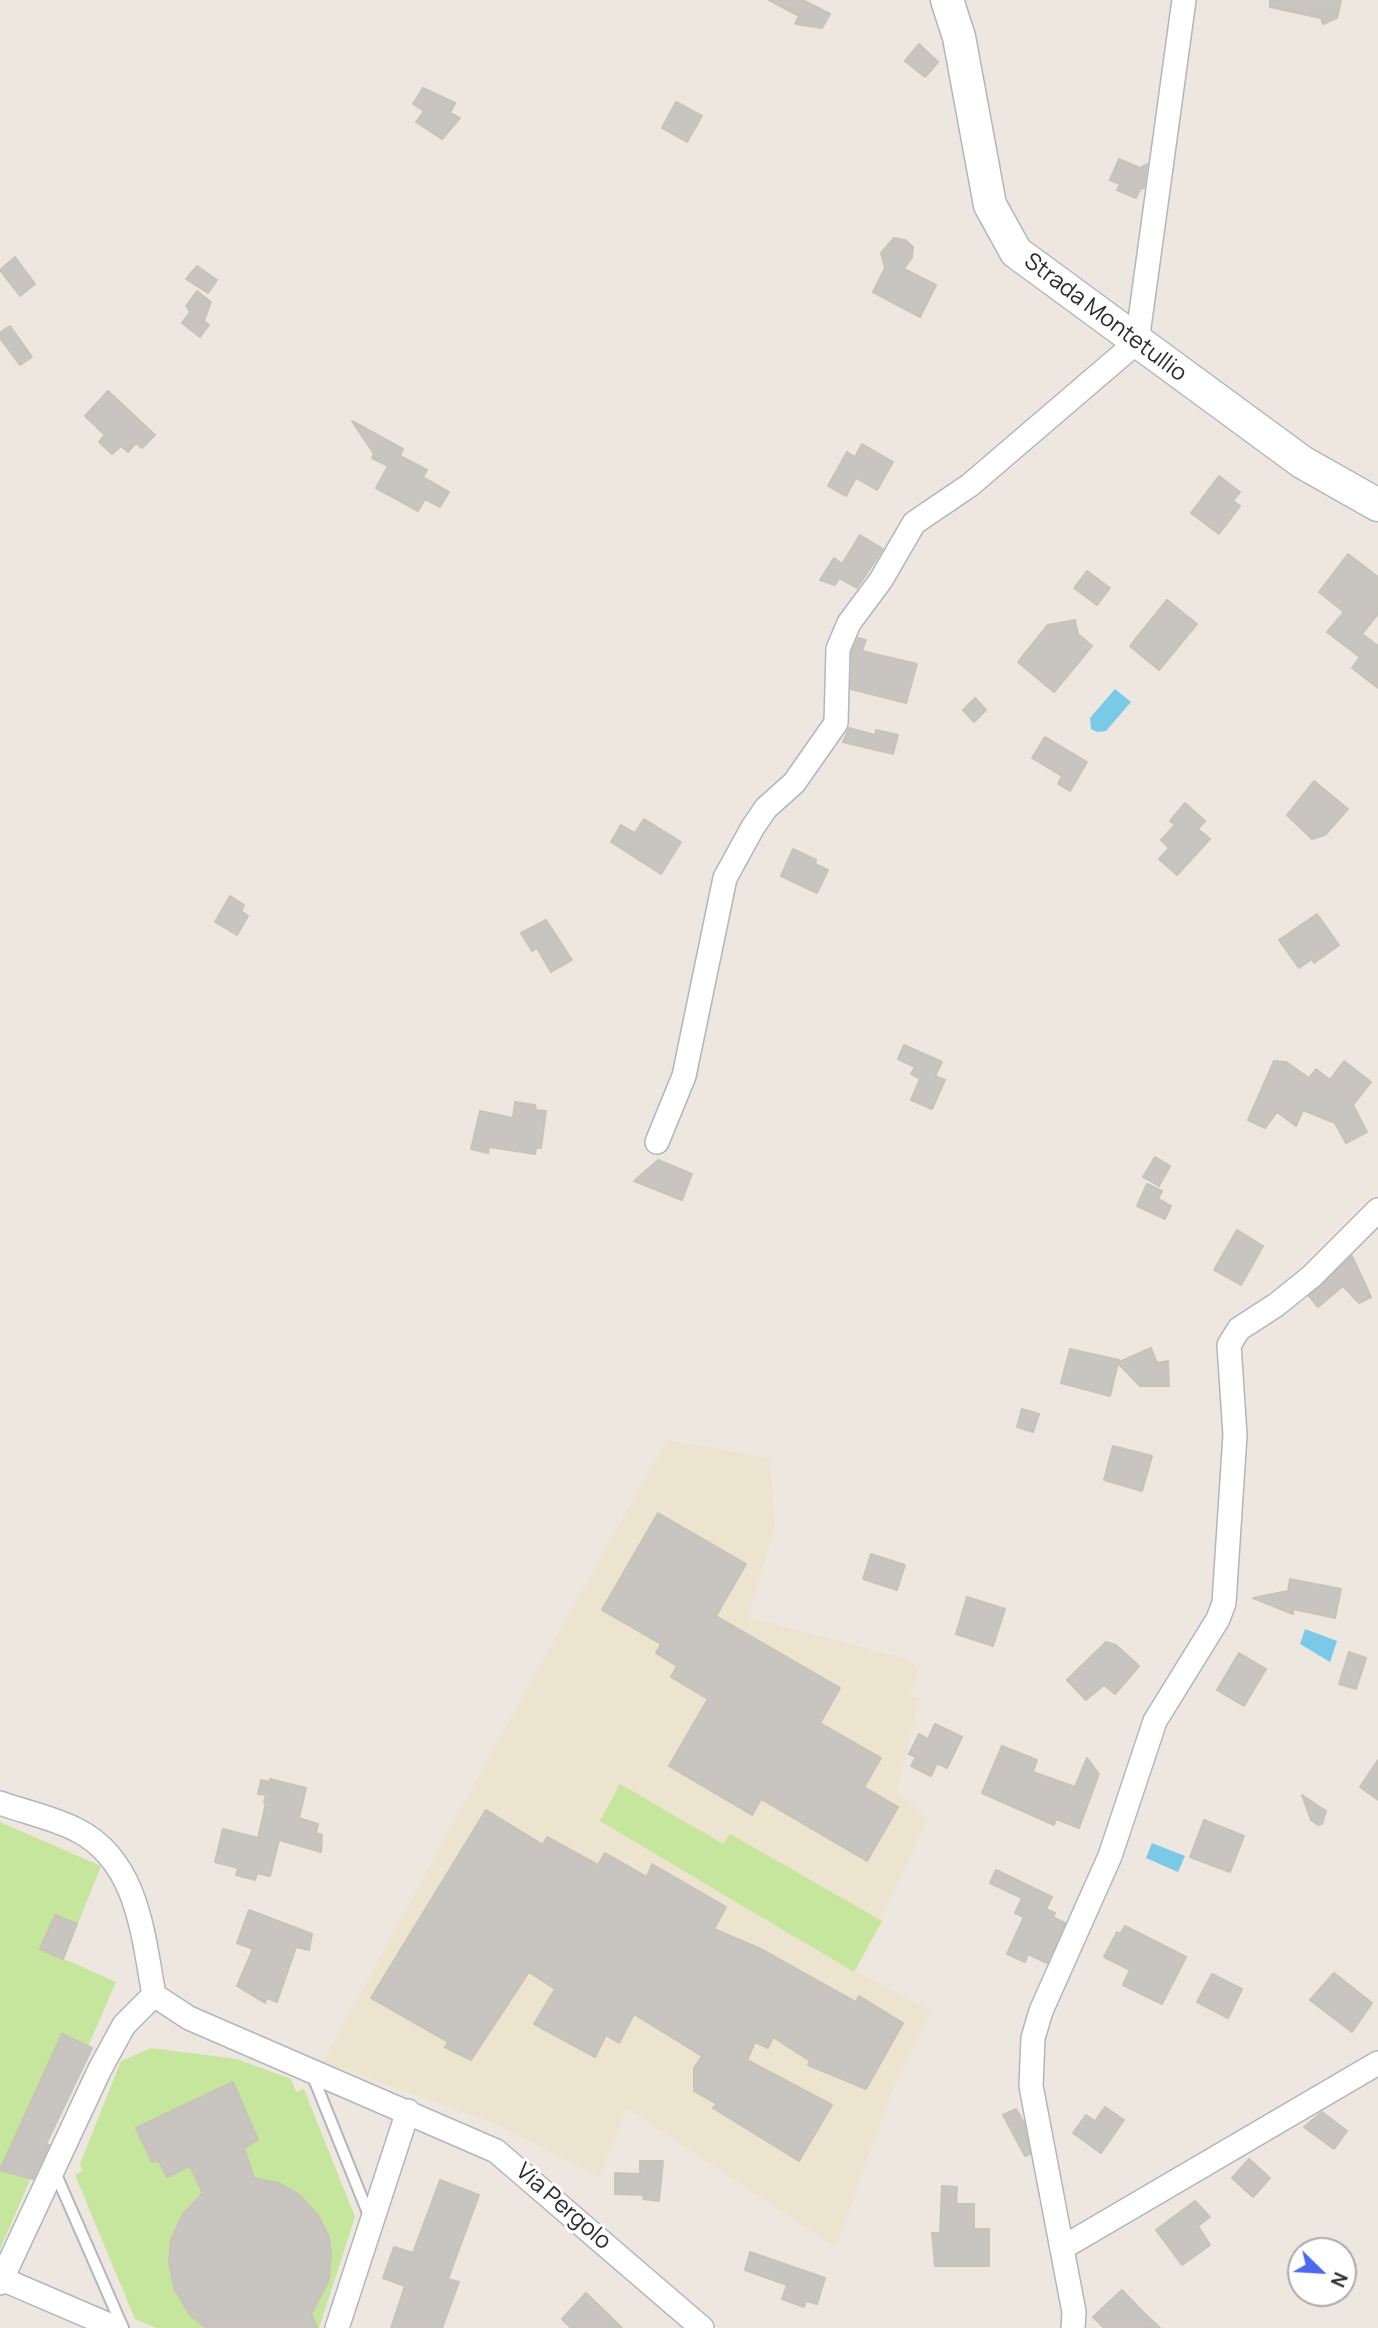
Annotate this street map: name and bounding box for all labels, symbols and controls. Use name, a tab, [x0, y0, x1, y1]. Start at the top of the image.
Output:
street label: Strada Montetullio	[1018, 248, 1192, 388]
street label: Via Pergolo	[510, 2158, 616, 2256]
north arrow	[1287, 2237, 1357, 2307]
text: N	[1325, 2268, 1354, 2291]

